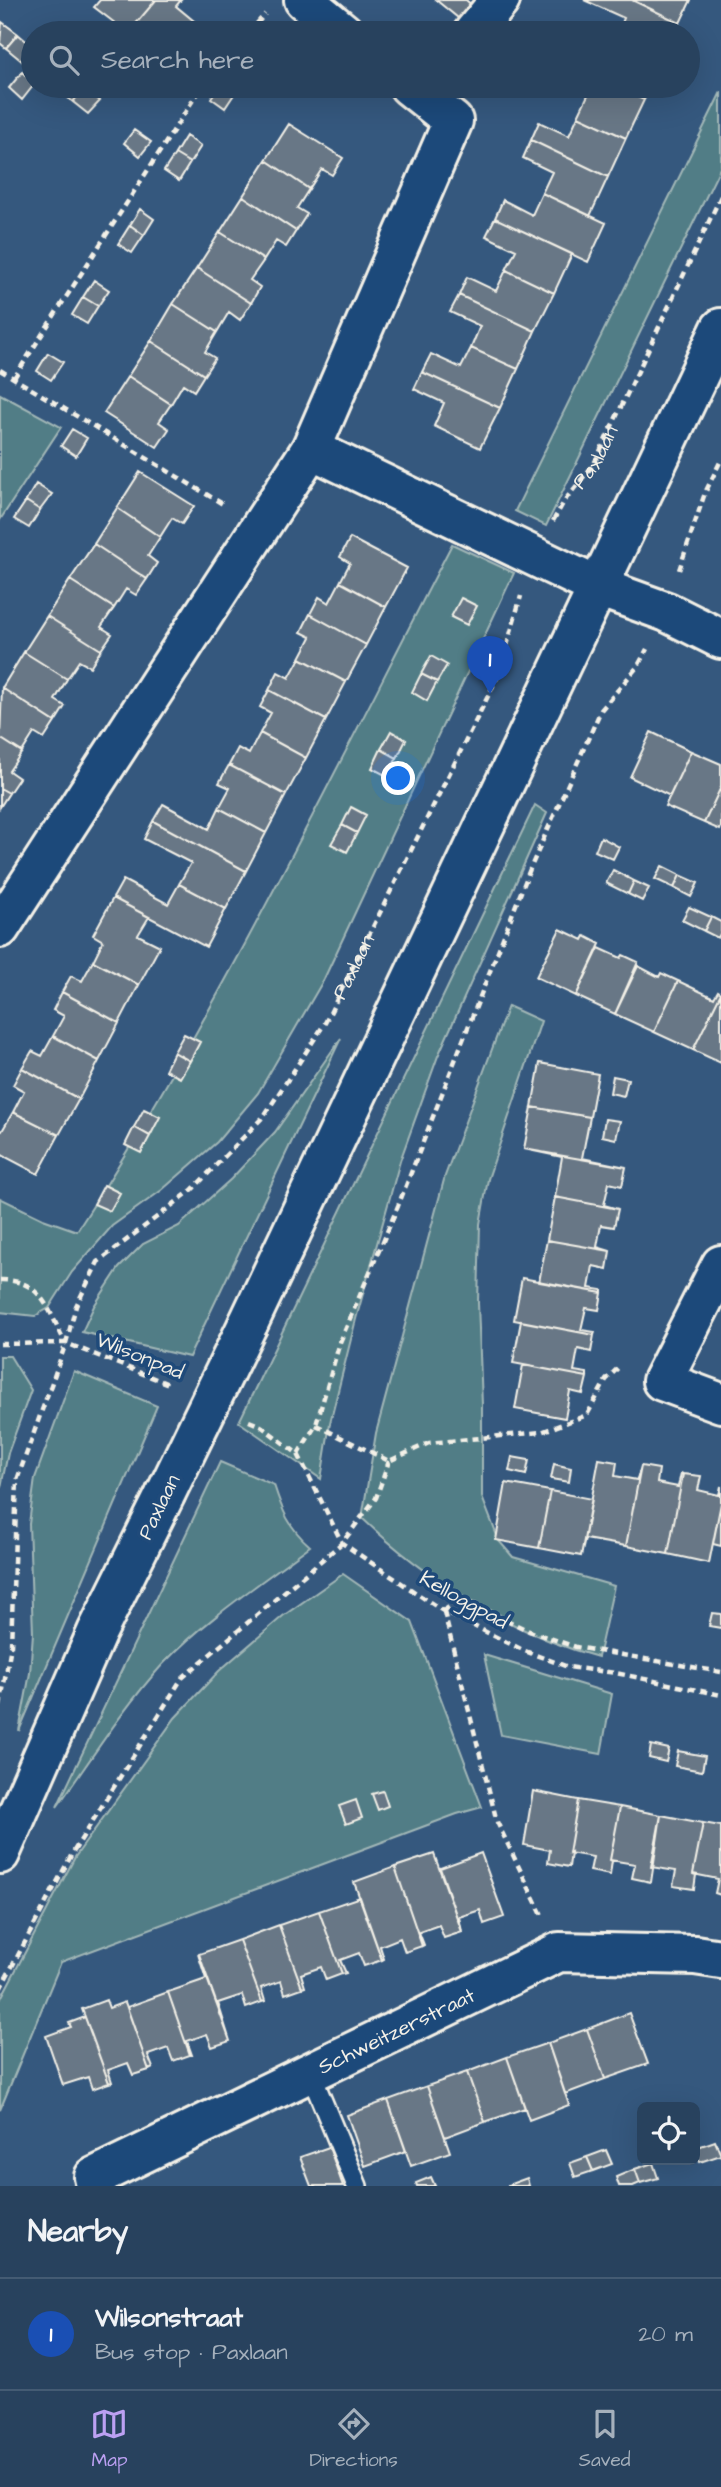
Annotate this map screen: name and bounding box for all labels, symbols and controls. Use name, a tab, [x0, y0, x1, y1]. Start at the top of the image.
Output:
search box	[21, 21, 700, 98]
icon: search	[45, 41, 83, 79]
text: Search here	[101, 42, 254, 78]
street label: Paxlaan	[565, 421, 625, 495]
pin: 1	[467, 636, 513, 694]
your location	[381, 761, 415, 795]
street label: Paxlaan	[325, 929, 382, 1004]
street label: Wilsonpad	[91, 1325, 188, 1388]
street label: Paxlaan	[131, 1470, 187, 1544]
street label: Kelloggpad	[413, 1564, 514, 1638]
street label: Schweitzerstraat	[313, 1980, 480, 2081]
map controls	[637, 2102, 700, 2165]
button: locate	[637, 2102, 700, 2165]
text: Nearby	[28, 2211, 128, 2253]
text: Wilsonstraat	[95, 2300, 243, 2336]
text: 1	[50, 2318, 52, 2350]
text: 20 m	[638, 2318, 693, 2350]
text: Bus stop · Paxlaan	[95, 2336, 288, 2368]
tab: Map	[90, 2405, 128, 2474]
tab: Directions	[309, 2405, 398, 2474]
tab: Saved	[579, 2405, 630, 2474]

